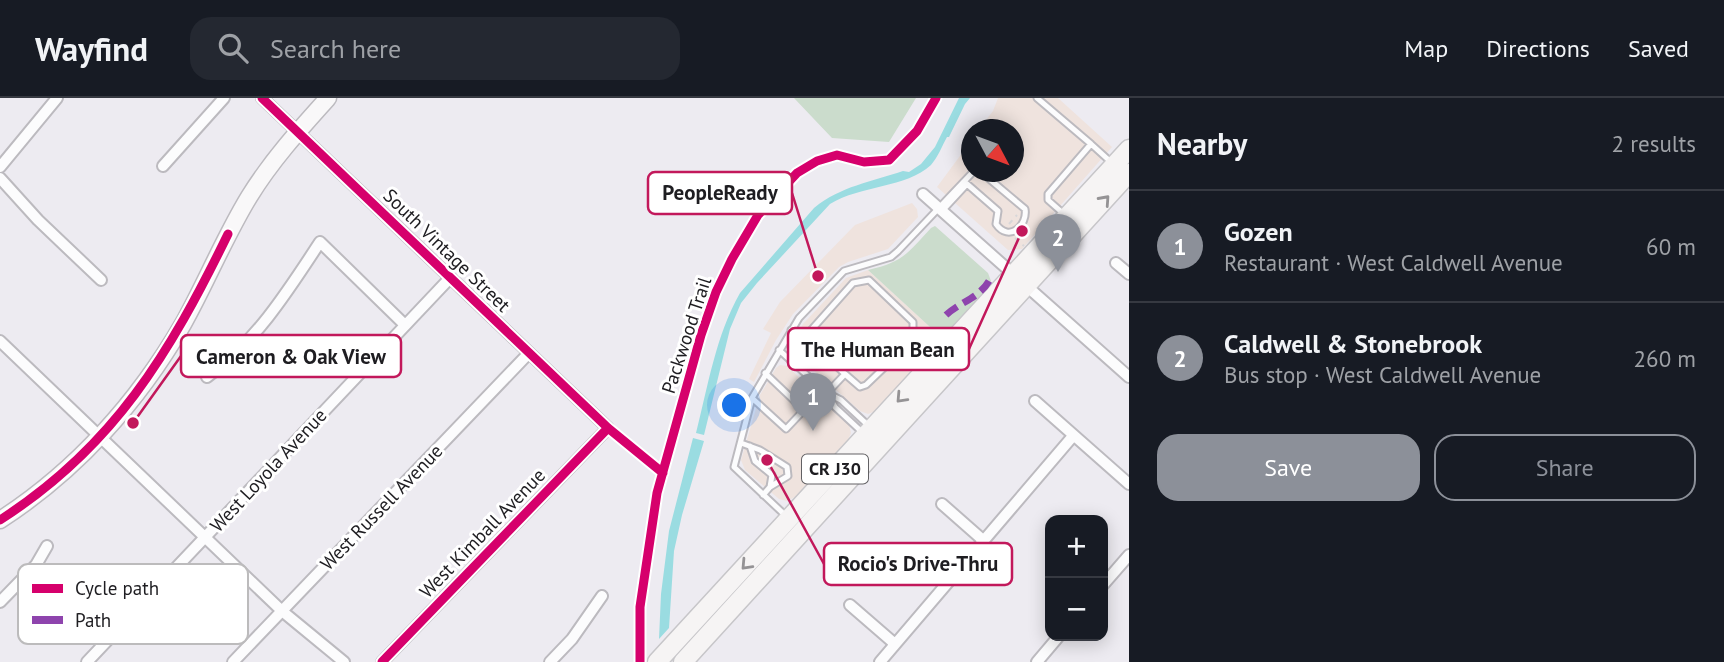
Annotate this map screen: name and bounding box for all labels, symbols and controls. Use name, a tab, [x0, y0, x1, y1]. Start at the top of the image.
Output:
search box	[190, 17, 680, 80]
text: Wayfind	[35, 27, 148, 70]
icon: search	[214, 29, 252, 67]
text: Search here	[270, 32, 401, 65]
text: Map	[1404, 33, 1448, 64]
text: Directions	[1486, 33, 1590, 64]
text: Saved	[1628, 33, 1689, 64]
north arrow	[961, 119, 1024, 182]
text: Nearby	[1157, 124, 1247, 163]
text: 2 results	[1612, 129, 1696, 158]
callout: PeopleReady	[648, 172, 792, 214]
text: PeopleReady	[662, 179, 779, 206]
street label: South Vintage Street	[378, 183, 516, 317]
one-way arrow	[1097, 195, 1109, 208]
pin: 2	[1035, 214, 1081, 272]
text: Gozen	[1224, 215, 1293, 248]
text: 1	[1173, 232, 1187, 261]
text: 60 m	[1646, 232, 1696, 261]
text: Restaurant · West Caldwell Avenue	[1224, 248, 1563, 277]
street label: Packwood Trail	[656, 273, 716, 396]
text: Caldwell & Stonebrook	[1224, 327, 1482, 360]
callout: The Human Bean	[788, 328, 969, 370]
callout: Cameron & Oak View	[181, 335, 401, 377]
text: The Human Bean	[801, 336, 955, 363]
text: Cameron & Oak View	[196, 343, 387, 370]
text: 2	[1173, 344, 1187, 373]
text: 260 m	[1634, 344, 1696, 373]
text: Bus stop · West Caldwell Avenue	[1224, 360, 1541, 389]
pin: 1	[790, 373, 836, 431]
your location	[717, 388, 751, 422]
one-way arrow	[896, 390, 909, 403]
street label: West Loyola Avenue	[205, 403, 331, 537]
button: Save	[1157, 434, 1420, 501]
button: Share	[1434, 434, 1696, 501]
street label: West Russell Avenue	[315, 439, 447, 575]
road number: CR J30	[802, 454, 868, 484]
street label: West Kimball Avenue	[414, 463, 550, 603]
map controls	[1045, 515, 1108, 641]
button: +	[1045, 515, 1108, 578]
callout: Rocio's Drive-Thru	[824, 543, 1012, 585]
text: Rocio's Drive-Thru	[838, 550, 998, 577]
one-way arrow	[742, 556, 754, 569]
legend	[18, 564, 248, 644]
text: Cycle path	[75, 576, 159, 600]
button: −	[1045, 578, 1108, 641]
text: Path	[75, 608, 111, 632]

